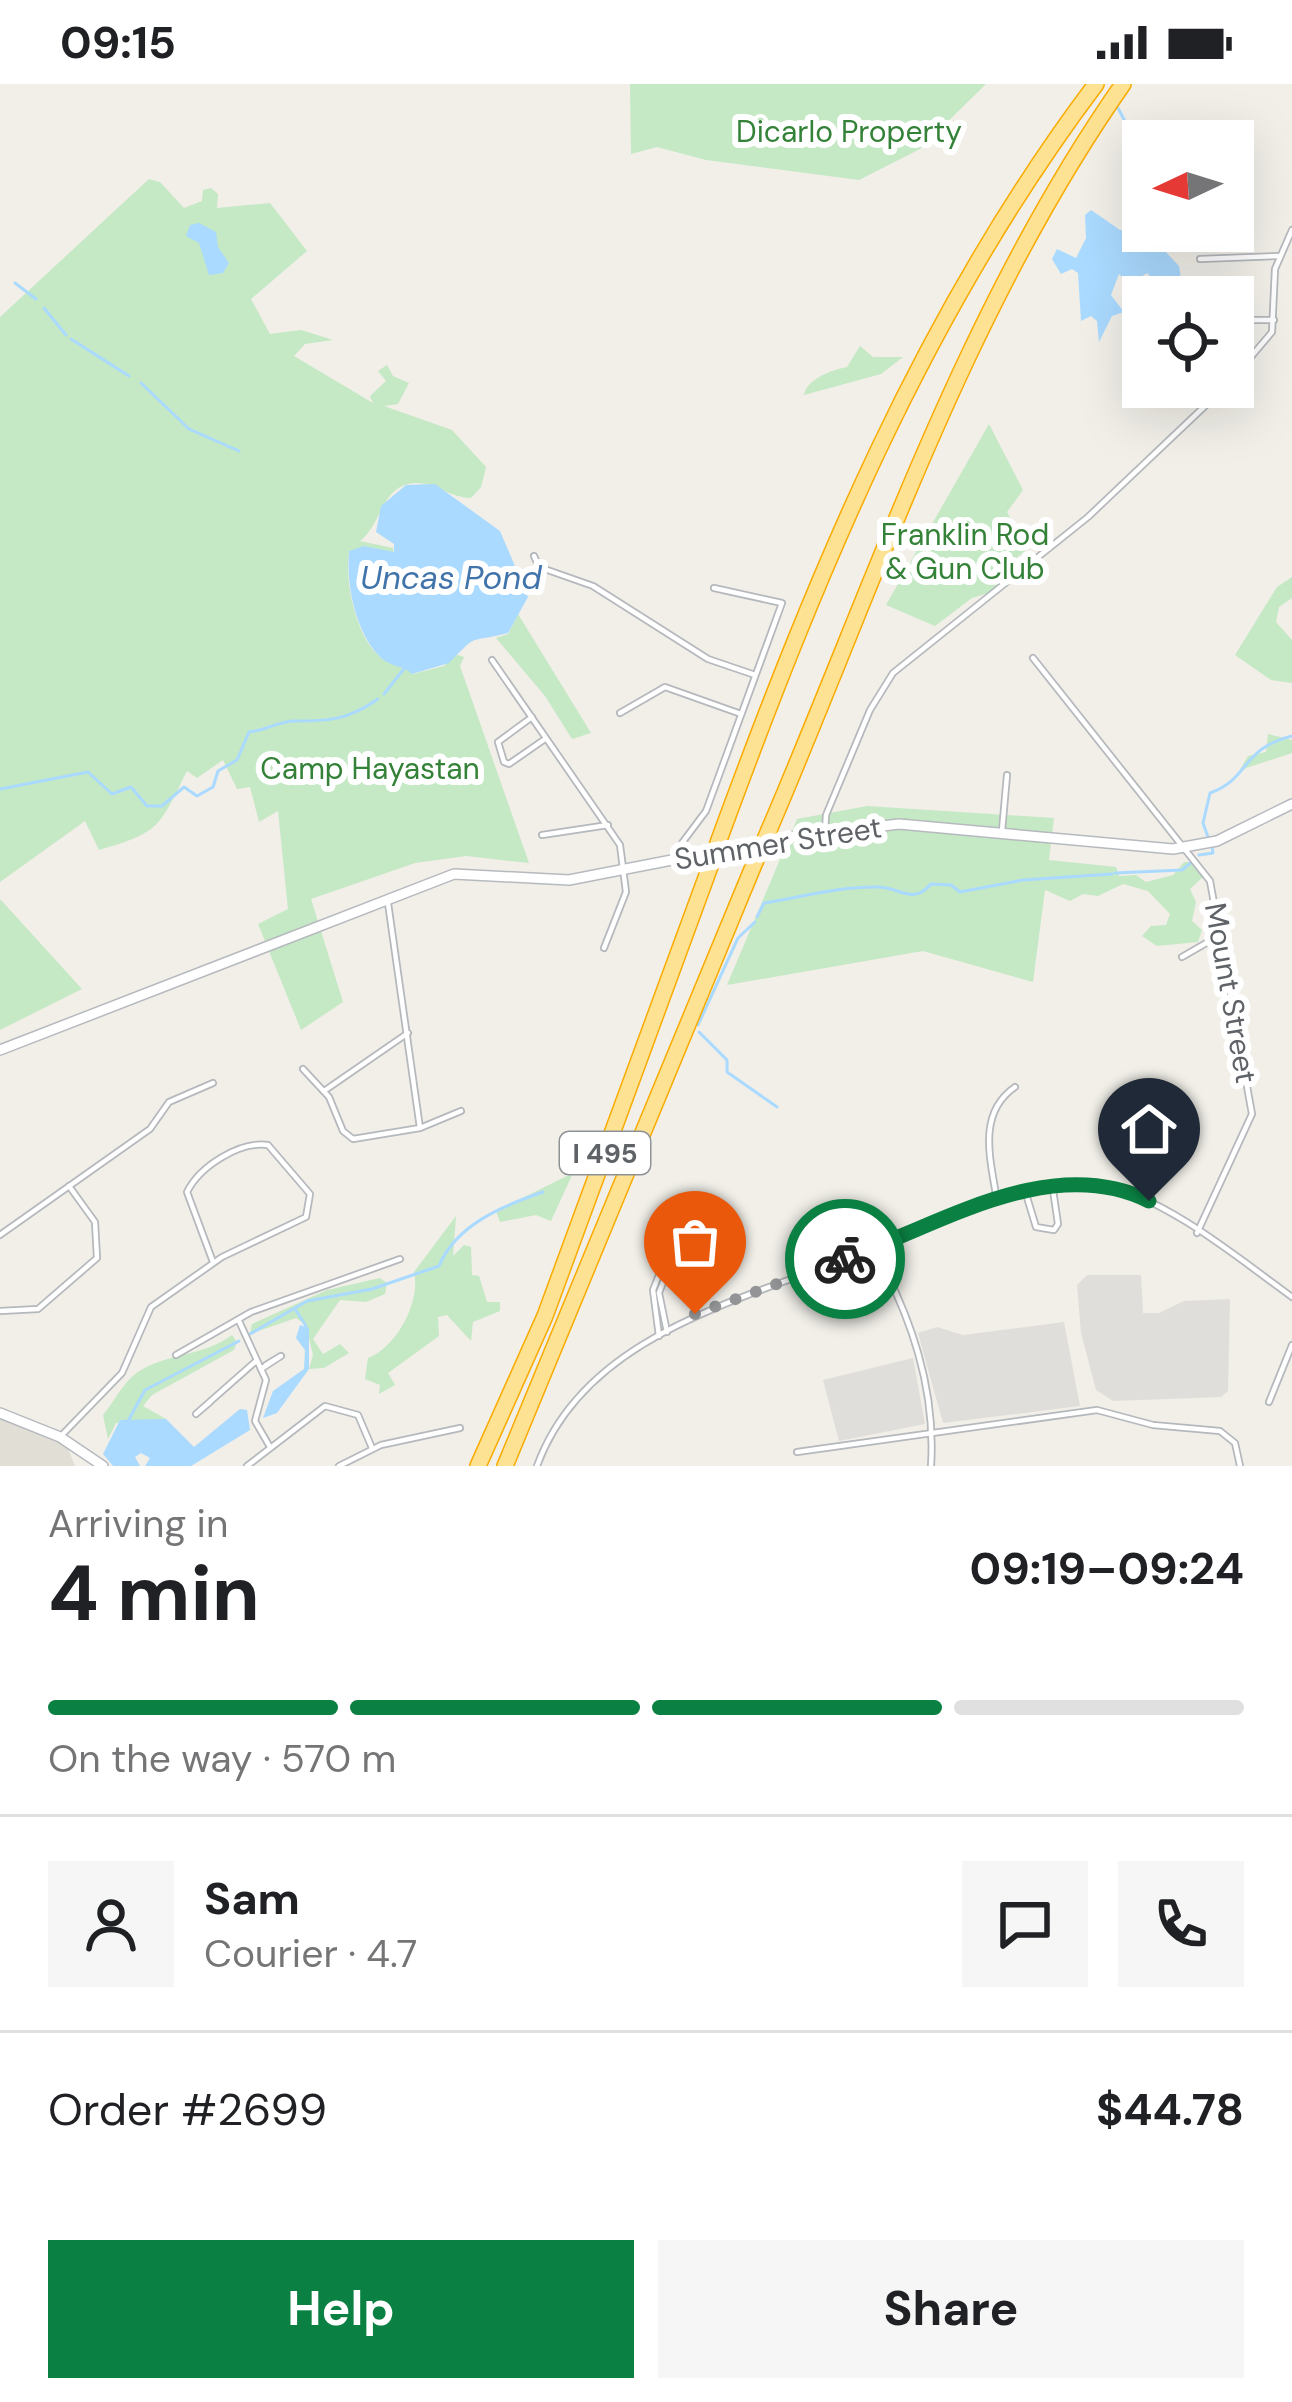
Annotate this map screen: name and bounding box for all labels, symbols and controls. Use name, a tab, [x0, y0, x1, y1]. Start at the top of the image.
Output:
text: 09:15	[60, 13, 176, 72]
park label: Dicarlo Property	[736, 112, 962, 151]
north arrow	[1122, 120, 1254, 252]
map controls	[1122, 120, 1254, 408]
button: locate	[1122, 276, 1254, 408]
park label: Franklin Rod & Gun Club	[881, 515, 1049, 588]
water label: Uncas Pond	[360, 556, 542, 599]
park label: Camp Hayastan	[260, 749, 480, 788]
street label: Summer Street	[672, 807, 884, 879]
street label: Mount Street	[1196, 900, 1266, 1086]
pin	[1098, 1078, 1200, 1201]
icon: home	[1116, 1096, 1182, 1162]
road number: I 495	[560, 1132, 650, 1174]
pin	[644, 1191, 746, 1314]
courier	[785, 1199, 905, 1319]
icon: bag	[662, 1209, 728, 1275]
icon: bike	[812, 1226, 878, 1292]
text: Arriving in	[48, 1498, 228, 1549]
text: 09:19–09:24	[969, 1539, 1244, 1598]
text: 4 min	[48, 1543, 260, 1644]
text: On the way · 570 m	[48, 1733, 396, 1784]
button: person	[48, 1861, 174, 1987]
button: chat	[962, 1861, 1088, 1987]
button: phone	[1118, 1861, 1244, 1987]
text: Sam	[204, 1869, 300, 1928]
text: Courier · 4.7	[204, 1928, 417, 1979]
text: Order #2699	[48, 2080, 327, 2139]
text: $44.78	[1096, 2080, 1244, 2139]
button: Help	[48, 2240, 634, 2378]
button: Share	[658, 2240, 1244, 2378]

